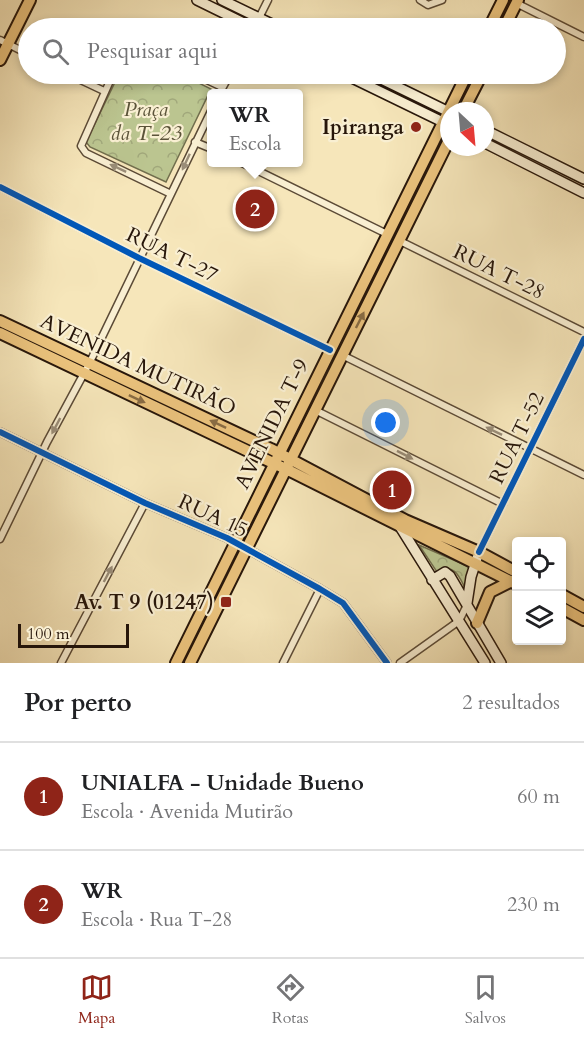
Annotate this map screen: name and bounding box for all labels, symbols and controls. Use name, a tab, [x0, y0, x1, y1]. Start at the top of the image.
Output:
search box	[18, 18, 566, 84]
icon: search	[39, 35, 72, 68]
text: Pesquisar aqui	[87, 36, 218, 66]
popup	[207, 89, 303, 167]
park label: Praça da T-23	[111, 95, 182, 148]
text: WR	[229, 100, 270, 130]
north arrow	[440, 102, 494, 156]
place label: Ipiranga	[322, 113, 405, 142]
marker: Ipiranga	[409, 120, 423, 134]
text: Escola	[229, 130, 281, 157]
one-way arrow	[182, 153, 191, 170]
one-way arrow	[110, 164, 127, 173]
pin: 2	[236, 186, 274, 232]
street label: RUA T-27	[121, 220, 223, 290]
street label: RUA T-28	[448, 237, 550, 307]
street label: AVENIDA MUTIRÃO	[35, 306, 241, 423]
one-way arrow	[355, 311, 365, 328]
street label: AVENIDA T-9	[228, 354, 316, 494]
street label: RUA T-52	[482, 387, 552, 489]
one-way arrow	[128, 395, 145, 404]
your location	[371, 408, 400, 437]
one-way arrow	[51, 418, 61, 435]
one-way arrow	[210, 420, 227, 429]
one-way arrow	[485, 426, 503, 436]
one-way arrow	[397, 450, 414, 460]
pin: 1	[372, 468, 412, 512]
street label: RUA 15	[173, 487, 253, 545]
map controls	[512, 537, 566, 645]
button: locate	[512, 537, 566, 591]
one-way arrow	[103, 565, 113, 582]
place label: Av. T 9 (01247)	[74, 588, 214, 617]
button: layers	[512, 591, 566, 645]
marker: Av. T 9 (01247)	[219, 595, 233, 609]
scale bar	[18, 621, 129, 648]
text: 100 m	[27, 623, 69, 645]
text: Por perto	[24, 685, 132, 720]
text: 2 resultados	[462, 689, 560, 716]
text: UNIALFA - Unidade Bueno	[81, 768, 364, 798]
text: 1	[38, 783, 49, 810]
text: 60 m	[517, 783, 560, 810]
text: Escola · Avenida Mutirão	[81, 798, 293, 825]
text: WR	[81, 876, 122, 906]
text: 2	[38, 891, 49, 918]
text: 230 m	[507, 891, 560, 918]
text: Escola · Rua T-28	[81, 906, 232, 933]
tab: Mapa	[78, 971, 115, 1029]
tab: Rotas	[272, 971, 309, 1029]
tab: Salvos	[465, 971, 506, 1029]

